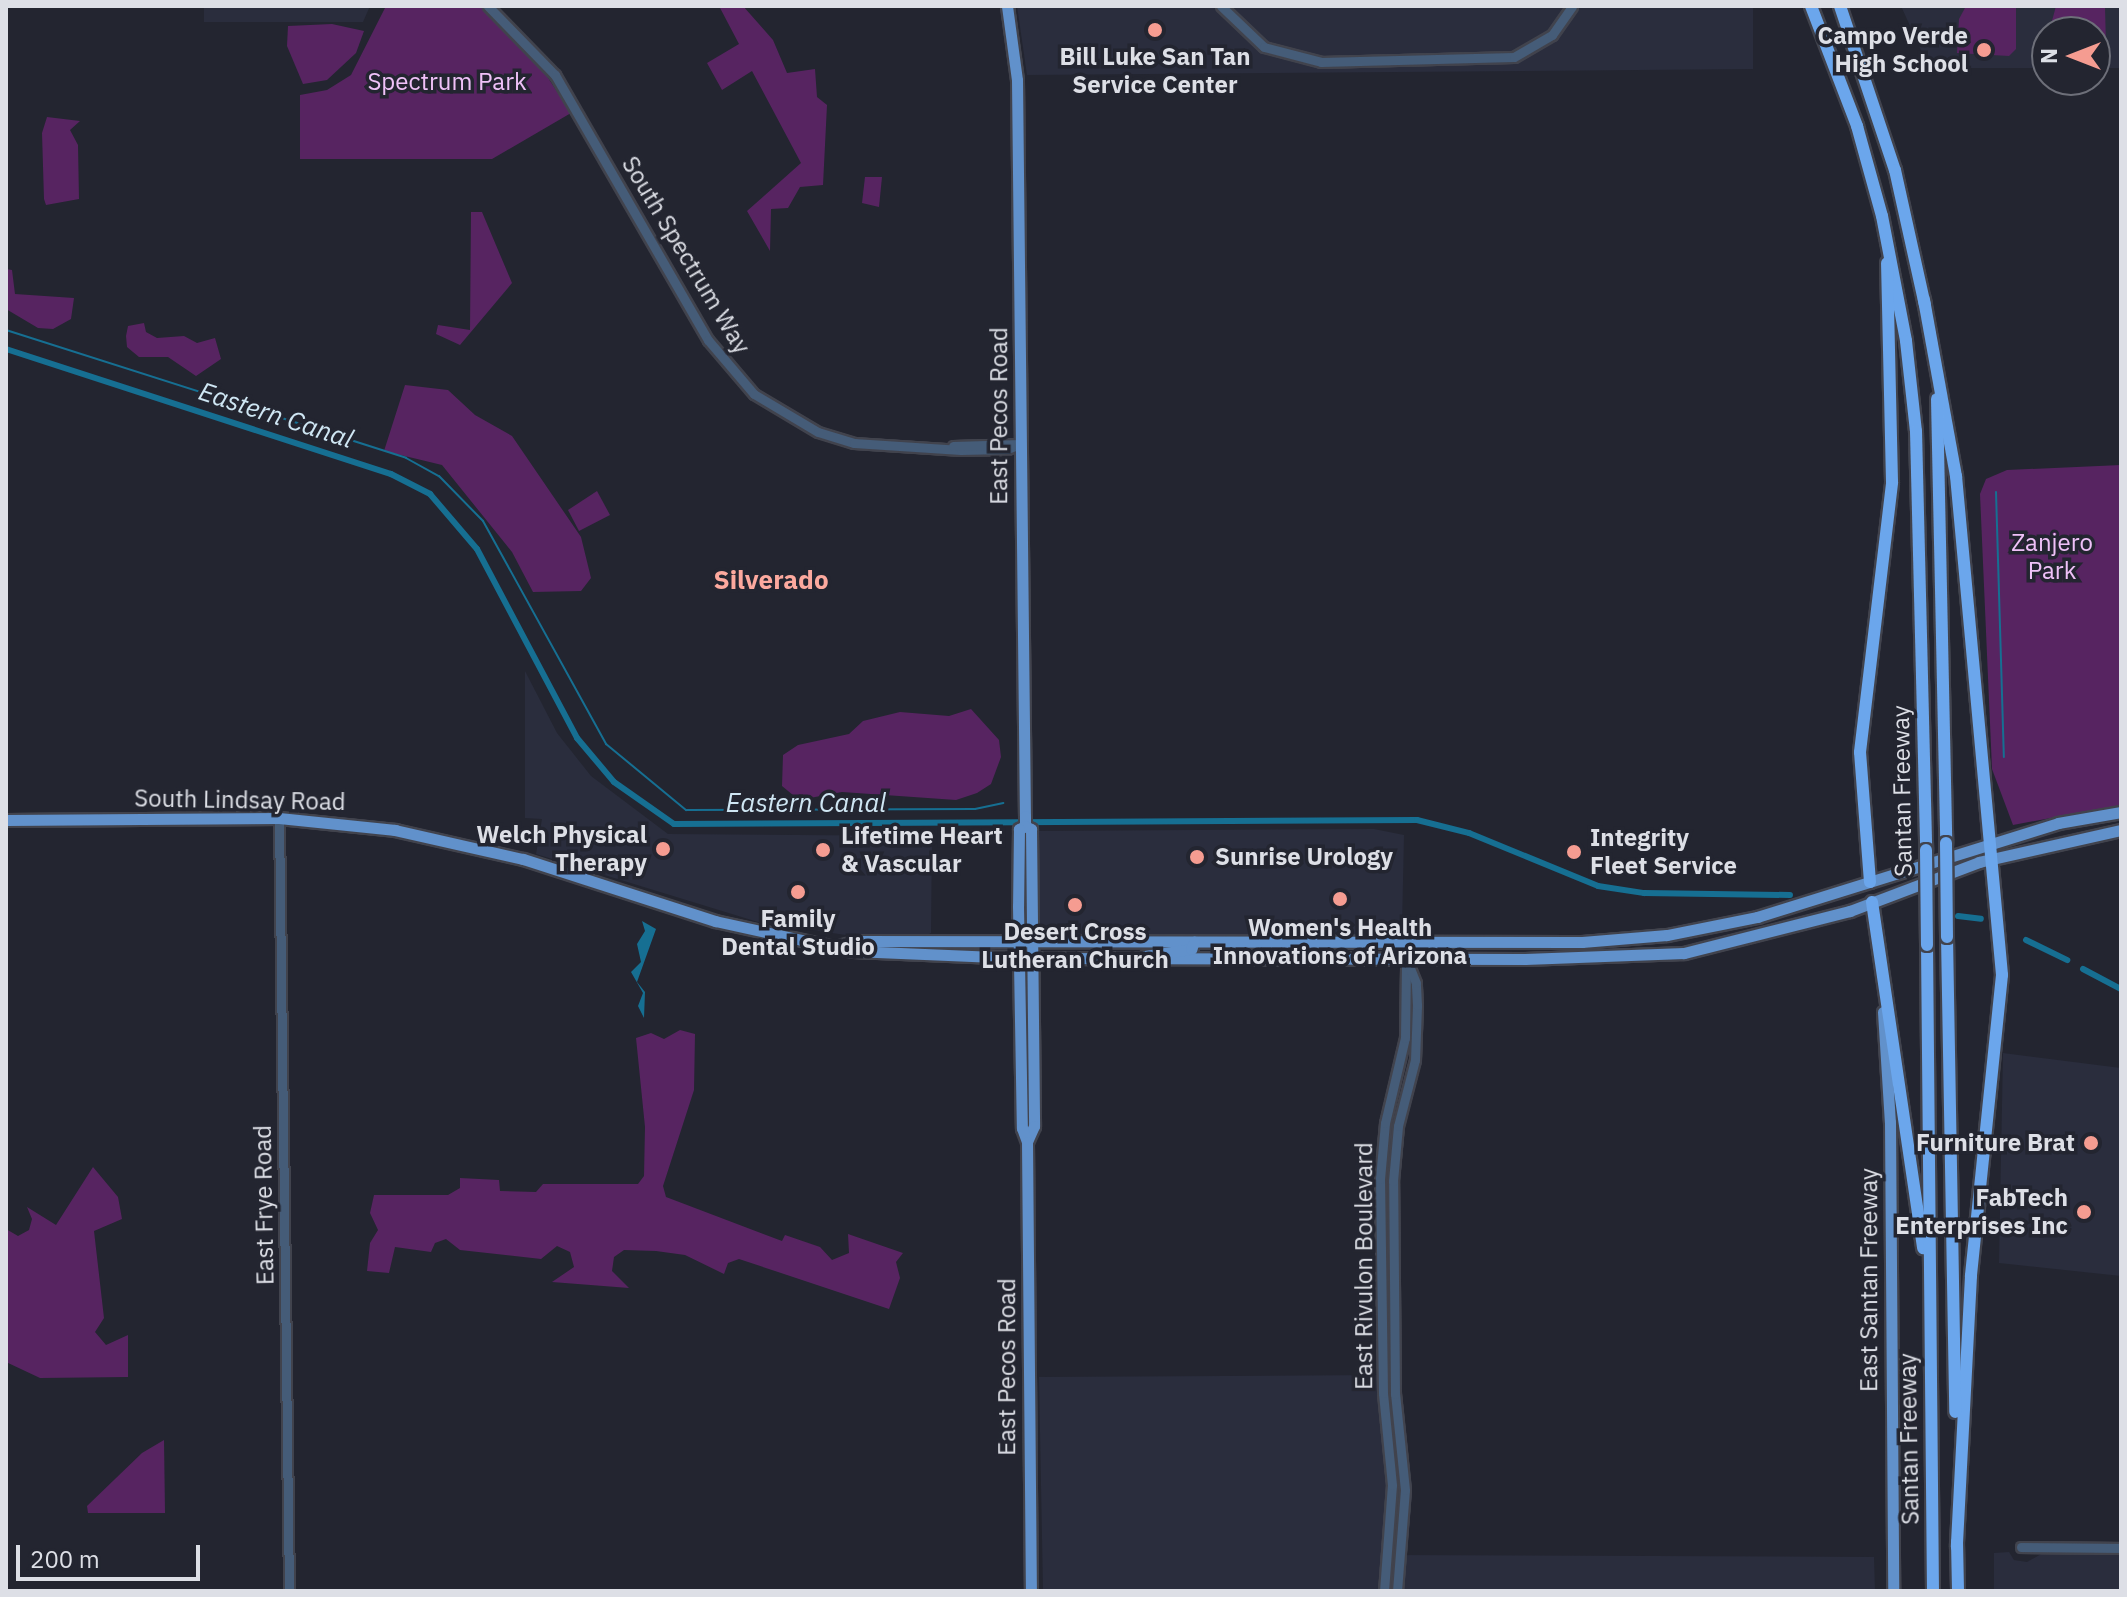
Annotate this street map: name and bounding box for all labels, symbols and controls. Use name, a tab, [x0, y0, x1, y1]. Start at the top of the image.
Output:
north arrow	[2031, 16, 2111, 96]
marker: Bill Luke San Tan Service Center	[1146, 21, 1164, 39]
place label: Campo Verde High School	[1818, 22, 1968, 78]
marker: Campo Verde High School	[1975, 41, 1993, 59]
place label: Bill Luke San Tan Service Center	[1059, 43, 1251, 99]
text: N	[2034, 48, 2063, 64]
park label: Spectrum Park	[367, 68, 527, 96]
street label: South Spectrum Way	[616, 151, 756, 359]
street label: East Pecos Road	[985, 327, 1013, 505]
water label: Eastern Canal	[195, 375, 357, 455]
park label: Zanjero Park	[2011, 529, 2093, 585]
district label: Silverado	[713, 564, 829, 596]
street label: Santan Freeway	[1886, 705, 1918, 877]
street label: South Lindsay Road	[134, 784, 346, 816]
water label: Eastern Canal	[726, 787, 886, 819]
place label: Welch Physical Therapy	[476, 821, 647, 877]
place label: Lifetime Heart & Vascular	[841, 822, 1003, 878]
place label: Integrity Fleet Service	[1590, 824, 1737, 880]
marker: Lifetime Heart & Vascular	[812, 839, 834, 861]
marker: Welch Physical Therapy	[654, 840, 672, 858]
place label: Sunrise Urology	[1215, 843, 1393, 871]
marker: Integrity Fleet Service	[1565, 843, 1583, 861]
marker: Sunrise Urology	[1186, 846, 1208, 868]
marker: Family Dental Studio	[789, 883, 807, 901]
marker: Women's Health Innovations of Arizona	[1329, 888, 1351, 910]
marker: Desert Cross Lutheran Church	[1066, 896, 1084, 914]
place label: Family Dental Studio	[721, 905, 875, 961]
place label: Women's Health Innovations of Arizona	[1213, 914, 1467, 970]
place label: Desert Cross Lutheran Church	[981, 918, 1169, 974]
street label: East Frye Road	[248, 1125, 280, 1285]
place label: Furniture Brat	[1916, 1129, 2075, 1157]
marker: Furniture Brat	[2082, 1134, 2100, 1152]
street label: East Rivulon Boulevard	[1350, 1142, 1378, 1390]
street label: East Santan Freeway	[1855, 1168, 1883, 1392]
place label: FabTech Enterprises Inc	[1895, 1184, 2068, 1240]
marker: FabTech Enterprises Inc	[2075, 1203, 2093, 1221]
street label: East Pecos Road	[993, 1278, 1021, 1456]
street label: Santan Freeway	[1893, 1353, 1925, 1525]
scale bar	[20, 1529, 204, 1579]
text: 200 m	[30, 1543, 100, 1575]

